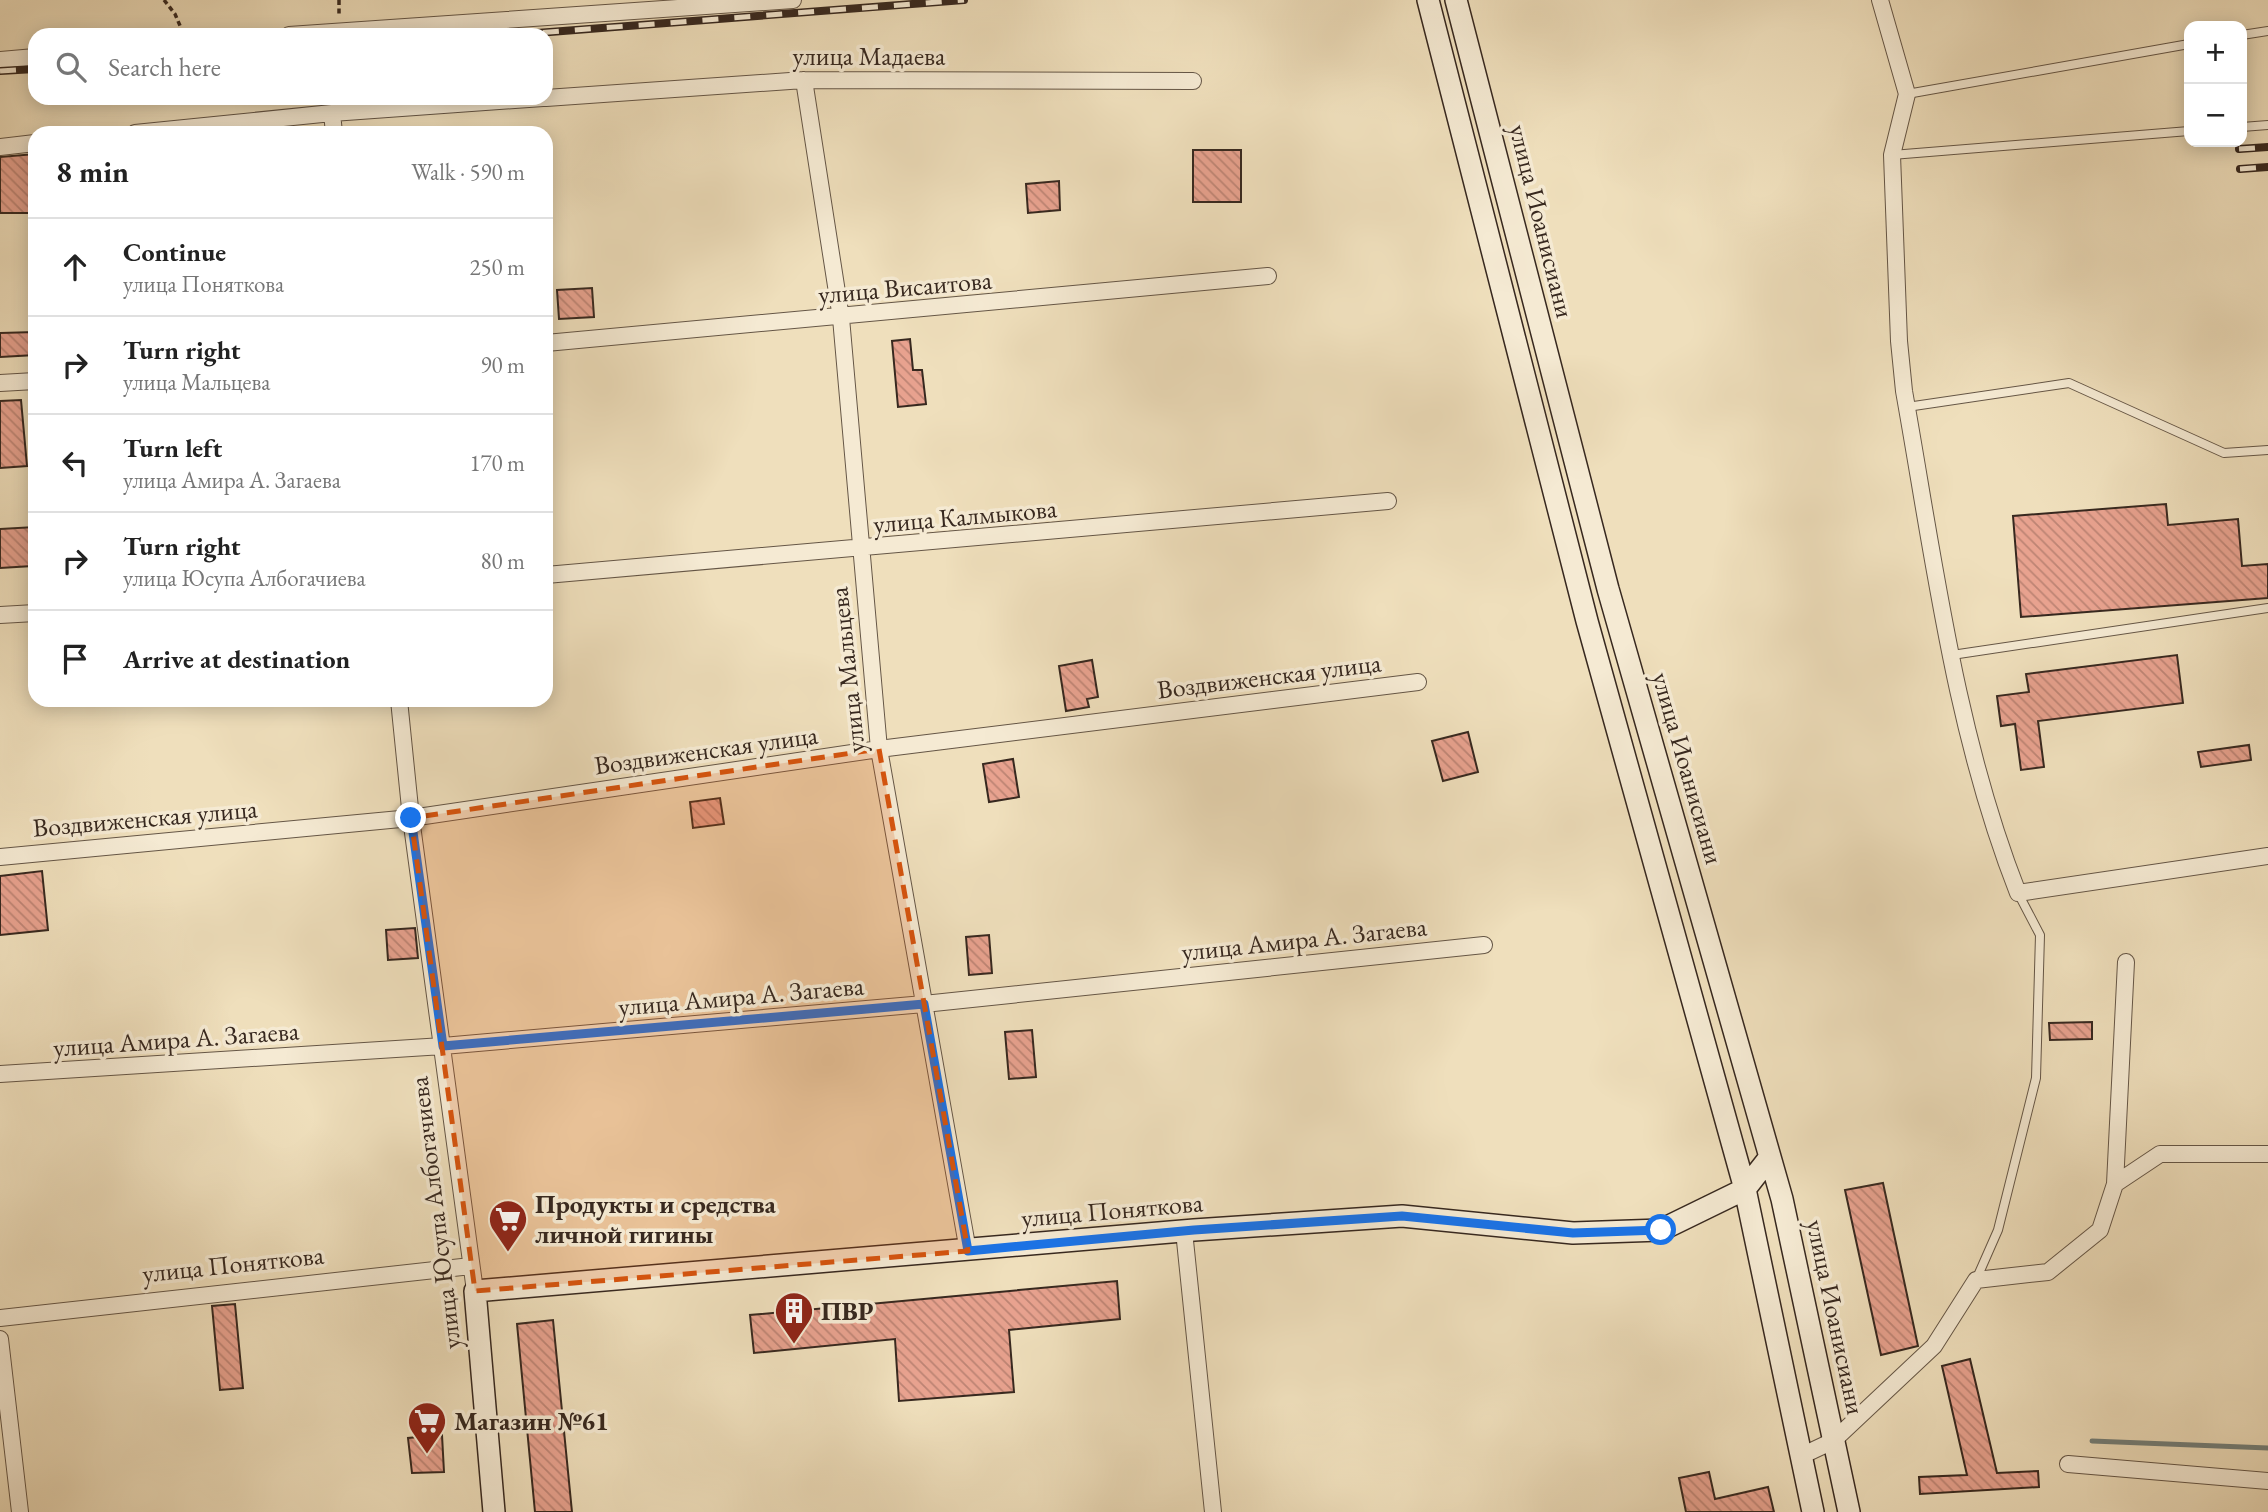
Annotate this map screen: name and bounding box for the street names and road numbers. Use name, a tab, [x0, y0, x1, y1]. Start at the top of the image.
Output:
street label: улица Мадаева	[793, 39, 946, 73]
street label: улица Иоанисиани	[1502, 121, 1583, 322]
street label: улица Висаитова	[817, 262, 994, 312]
street label: улица Калмыкова	[872, 491, 1059, 541]
street label: улица Мальцева	[821, 585, 873, 755]
street label: Воздвиженская улица	[1155, 645, 1384, 707]
street label: улица Иоанисиани	[1644, 668, 1732, 868]
street label: Воздвиженская улица	[592, 717, 821, 783]
street label: Воздвиженская улица	[31, 791, 259, 845]
street label: улица Амира А. Загаева	[1180, 909, 1429, 969]
street label: улица Амира А. Загаева	[617, 968, 866, 1024]
street label: улица Амира А. Загаева	[52, 1013, 301, 1065]
street label: улица Юсупа Албогачиева	[401, 1074, 469, 1351]
street label: улица Поняткова	[1020, 1185, 1205, 1235]
street label: улица Иоанисиани	[1799, 1216, 1873, 1418]
street label: улица Поняткова	[141, 1237, 326, 1290]

